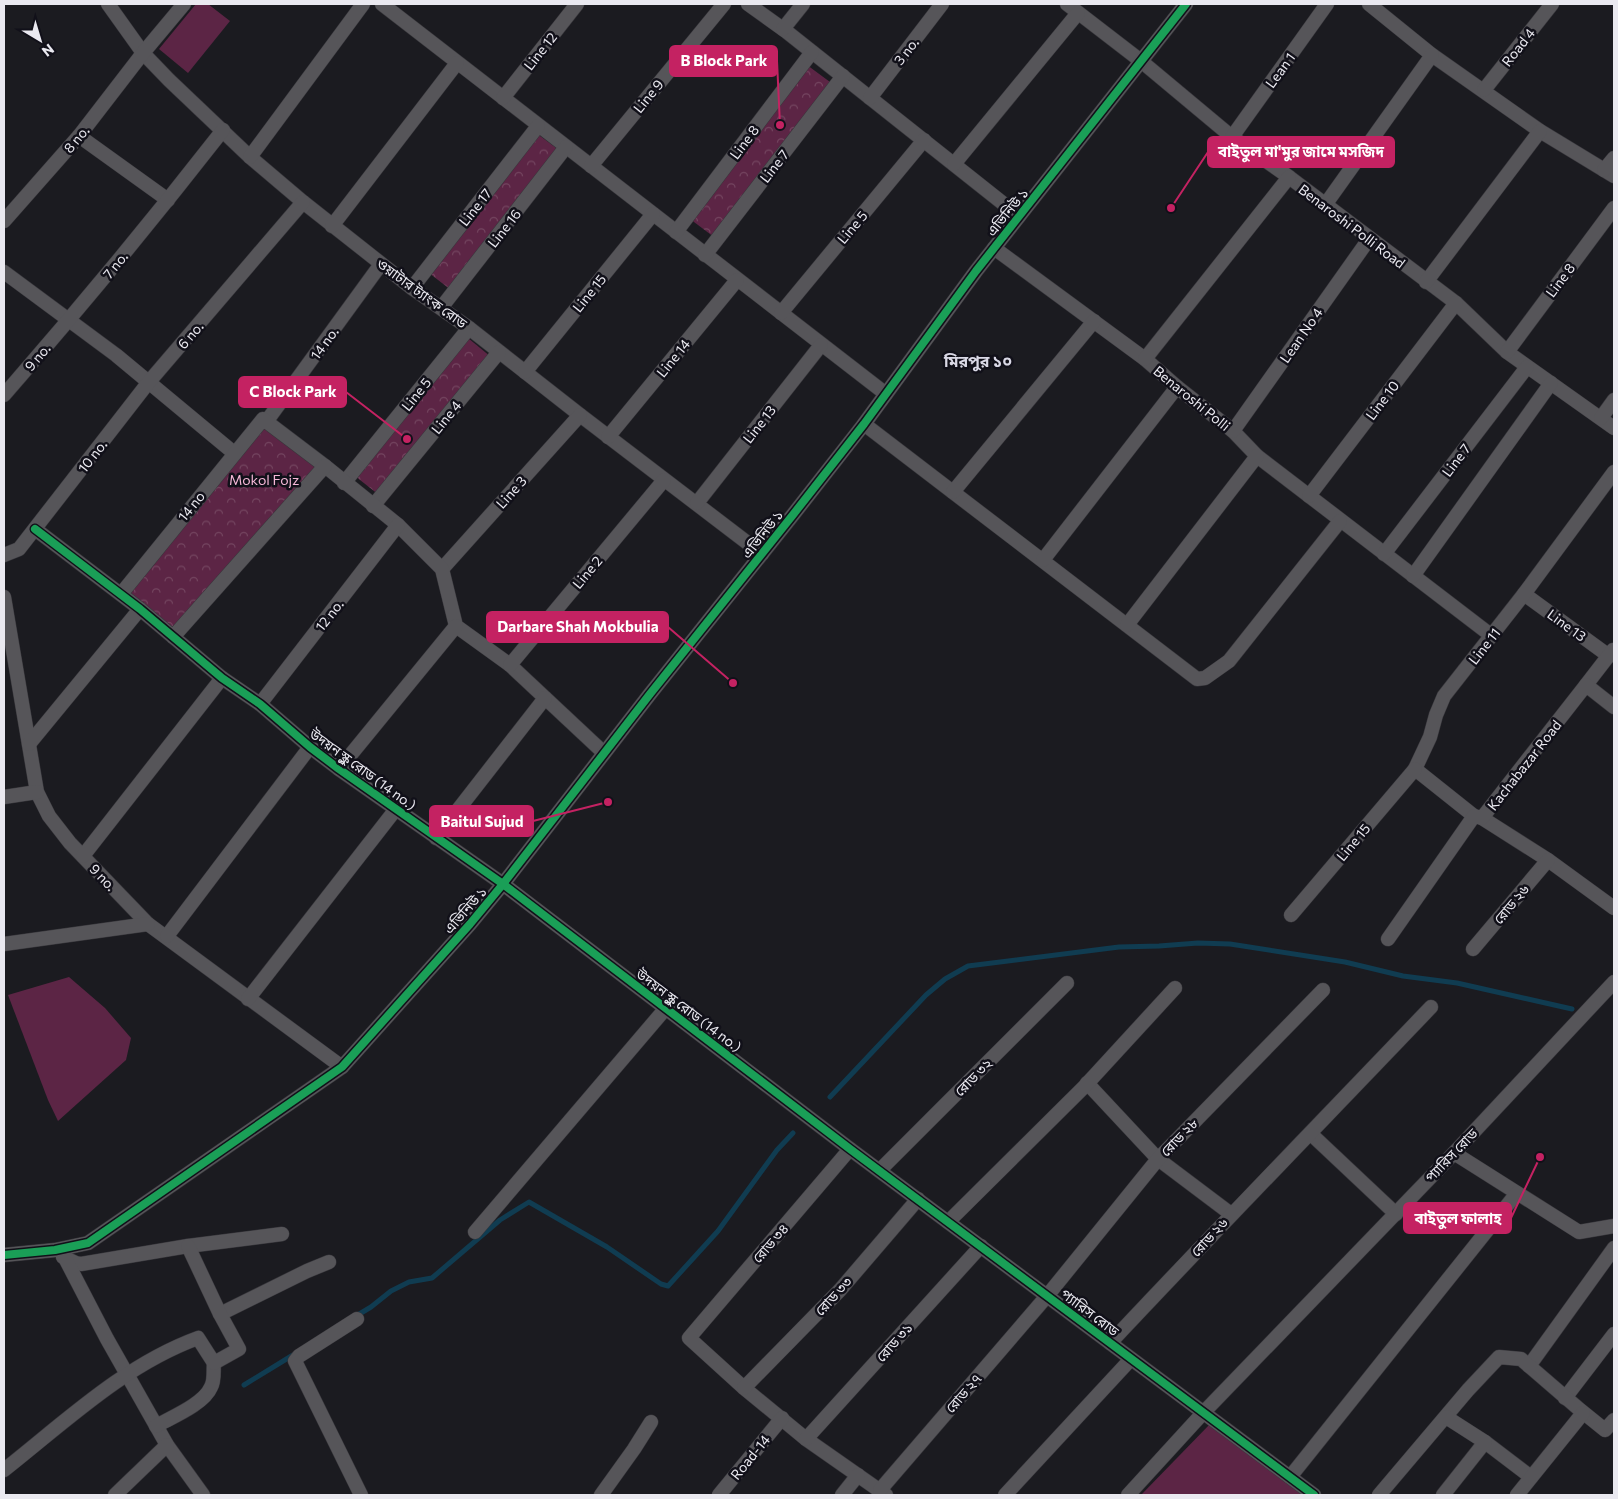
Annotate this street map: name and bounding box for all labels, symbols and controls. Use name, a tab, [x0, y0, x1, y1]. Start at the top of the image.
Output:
north arrow	[15, 15, 65, 65]
street label: Road 4	[1498, 24, 1539, 69]
street label: Line 12	[520, 28, 560, 73]
street label: 3 no.	[890, 34, 922, 68]
text: N	[39, 41, 58, 61]
callout: B Block Park	[670, 46, 777, 76]
street label: Lean 1	[1262, 49, 1298, 91]
text: B Block Park	[681, 51, 768, 69]
street label: Line 9	[629, 76, 667, 116]
street label: 8 no.	[60, 122, 92, 156]
street label: Line 8	[726, 122, 762, 162]
callout: বাইতুল মা'মুর জামে মসজিদ	[1208, 137, 1394, 167]
text: বাইতুল মা'মুর জামে মসজিদ	[1217, 142, 1384, 163]
street label: Line 7	[756, 146, 792, 186]
street label: Benaroshi Polli Road	[1295, 180, 1409, 272]
street label: Line 17	[455, 185, 495, 229]
street label: এভিনিউ ১	[982, 185, 1032, 239]
street label: Line 16	[484, 205, 524, 251]
street label: Line 5	[833, 207, 871, 247]
street label: 7 no.	[99, 248, 131, 282]
street label: ওয়াটার ট্যাংক রোড	[373, 255, 471, 332]
street label: Line 8	[1542, 260, 1578, 300]
street label: Line 15	[569, 271, 609, 315]
street label: Lean No 4	[1276, 304, 1326, 366]
street label: 6 no.	[174, 318, 206, 352]
street label: 14 no.	[306, 323, 342, 363]
street label: Line 14	[653, 335, 694, 380]
street label: 9 no.	[21, 340, 53, 374]
district label: মিরপুর ১০	[943, 351, 1012, 372]
street label: Benaroshi Polli	[1150, 362, 1234, 434]
street label: Line 5	[398, 374, 434, 414]
callout: C Block Park	[239, 377, 346, 407]
street label: Line 10	[1362, 377, 1402, 423]
text: C Block Park	[249, 382, 337, 400]
street label: Line 4	[427, 396, 465, 437]
street label: Line 13	[739, 402, 779, 446]
street label: 10 no.	[74, 436, 110, 476]
street label: Line 7	[1438, 440, 1474, 480]
park label: Mokol Fojz	[229, 471, 299, 488]
street label: Line 3	[492, 472, 530, 512]
street label: 14 no	[174, 488, 208, 524]
street label: এভিনিউ ১	[738, 506, 786, 562]
street label: Line 2	[568, 552, 606, 592]
street label: 12 no.	[311, 596, 347, 634]
street label: Line 13	[1544, 605, 1590, 645]
callout: Darbare Shah Mokbulia	[487, 612, 668, 642]
text: Darbare Shah Mokbulia	[497, 617, 659, 635]
street label: Line 11	[1464, 624, 1504, 668]
street label: Kachabazar Road	[1483, 716, 1565, 814]
street label: উদয়ন স্কুল রোড (14 no.)	[305, 724, 420, 814]
callout: Baitul Sujud	[430, 806, 533, 836]
text: Baitul Sujud	[441, 812, 523, 830]
street label: Line 15	[1332, 820, 1374, 864]
street label: 9 no.	[86, 860, 120, 894]
street label: রোড ২৬	[1490, 881, 1532, 927]
street label: এভিনিউ ১	[440, 883, 490, 937]
street label: উদয়ন স্কুল রোড (14 no.)	[632, 964, 745, 1056]
street label: রোড ৩২	[951, 1054, 996, 1099]
street label: রোড ২৮	[1157, 1114, 1201, 1160]
street label: প্যারিস রোড	[1421, 1124, 1481, 1185]
callout: বাইতুল ফালাহ	[1404, 1203, 1511, 1233]
text: বাইতুল ফালাহ	[1414, 1209, 1502, 1230]
street label: রোড ২৬	[1187, 1214, 1231, 1260]
street label: রোড ৩৪	[748, 1220, 792, 1266]
street label: রোড ৩৩	[811, 1273, 855, 1319]
street label: প্যারিস রোড	[1058, 1285, 1123, 1340]
street label: রোড ৩১	[872, 1319, 916, 1365]
street label: রোড ২৭	[941, 1370, 985, 1416]
street label: Road-14	[727, 1431, 774, 1483]

